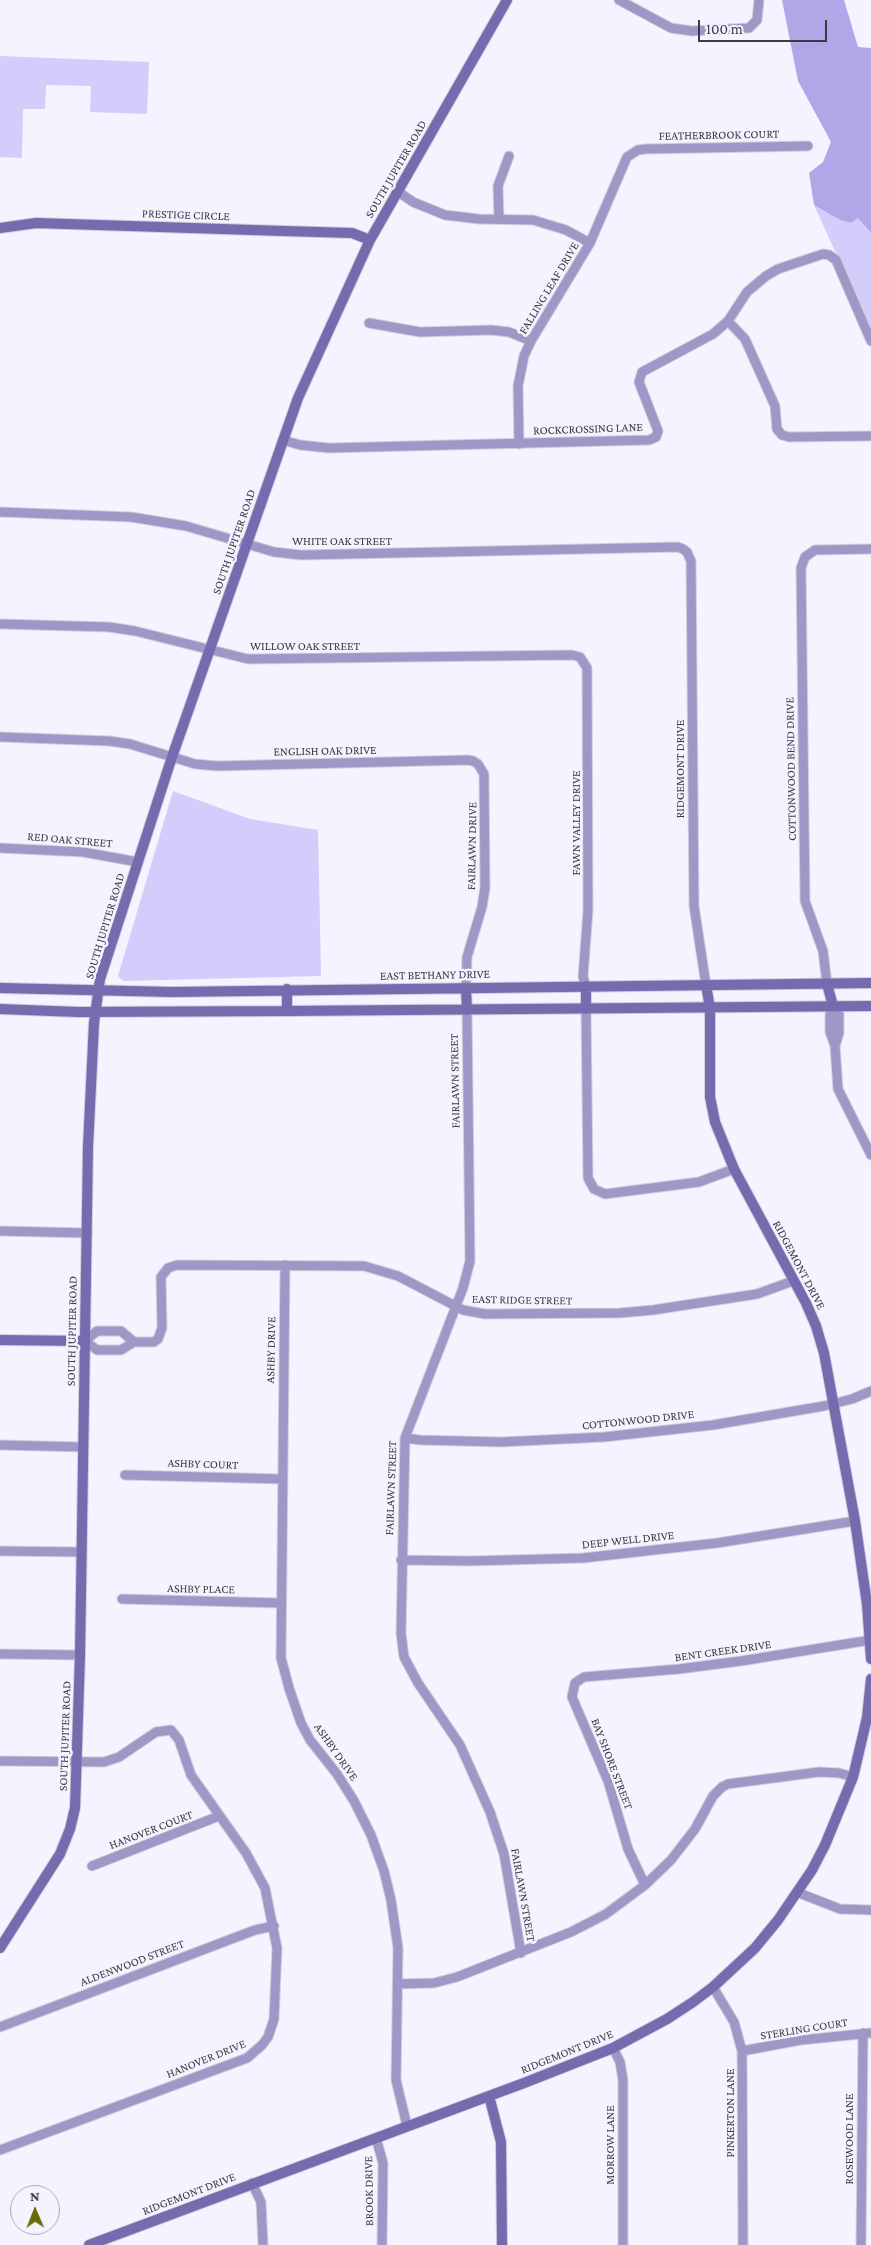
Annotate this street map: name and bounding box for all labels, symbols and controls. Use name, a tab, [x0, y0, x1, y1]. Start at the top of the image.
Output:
scale bar	[701, 10, 830, 42]
text: 100 m	[706, 21, 743, 37]
street label: SOUTH JUPITER ROAD	[362, 118, 430, 220]
street label: FEATHERBROOK COURT	[659, 127, 779, 143]
street label: PRESTIGE CIRCLE	[142, 206, 230, 224]
street label: FALLING LEAF DRIVE	[516, 239, 582, 337]
street label: ROCKCROSSING LANE	[533, 420, 643, 438]
street label: SOUTH JUPITER ROAD	[209, 487, 259, 597]
street label: WHITE OAK STREET	[292, 534, 392, 548]
street label: WILLOW OAK STREET	[250, 639, 360, 653]
street label: COTTONWOOD BEND DRIVE	[783, 697, 799, 841]
street label: RIDGEMONT DRIVE	[673, 720, 687, 818]
street label: ENGLISH OAK DRIVE	[273, 743, 377, 759]
street label: FAWN VALLEY DRIVE	[569, 770, 583, 876]
street label: FAIRLAWN DRIVE	[464, 802, 480, 890]
street label: RED OAK STREET	[27, 829, 113, 851]
street label: SOUTH JUPITER ROAD	[82, 871, 128, 981]
street label: EAST BETHANY DRIVE	[380, 967, 490, 983]
street label: FAIRLAWN STREET	[447, 1033, 463, 1129]
street label: RIDGEMONT DRIVE	[769, 1218, 829, 1312]
street label: SOUTH JUPITER ROAD	[64, 1276, 80, 1386]
street label: EAST RIDGE STREET	[472, 1292, 572, 1308]
street label: ASHBY DRIVE	[263, 1316, 279, 1384]
street label: COTTONWOOD DRIVE	[581, 1407, 695, 1433]
street label: FAIRLAWN STREET	[382, 1440, 400, 1536]
street label: ASHBY COURT	[167, 1456, 239, 1472]
street label: DEEP WELL DRIVE	[581, 1528, 675, 1552]
street label: ASHBY PLACE	[167, 1581, 235, 1597]
street label: BENT CREEK DRIVE	[674, 1637, 772, 1665]
street label: SOUTH JUPITER ROAD	[56, 1681, 74, 1791]
street label: BAY SHORE STREET	[588, 1716, 636, 1812]
street label: ASHBY DRIVE	[311, 1720, 361, 1784]
street label: HANOVER COURT	[107, 1807, 195, 1853]
street label: FAIRLAWN STREET	[508, 1847, 538, 1943]
street label: ALDENWOOD STREET	[78, 1936, 186, 1990]
street label: STERLING COURT	[759, 2015, 849, 2043]
street label: RIDGEMONT DRIVE	[519, 2027, 615, 2077]
street label: HANOVER DRIVE	[164, 2037, 248, 2081]
street label: PINKERTON LANE	[723, 2068, 737, 2158]
street label: ROSEWOOD LANE	[842, 2094, 856, 2184]
street label: MORROW LANE	[603, 2105, 617, 2185]
street label: BROOK DRIVE	[361, 2156, 377, 2226]
street label: RIDGEMONT DRIVE	[140, 2170, 238, 2218]
north arrow	[10, 2185, 60, 2235]
text: N	[30, 2188, 40, 2204]

